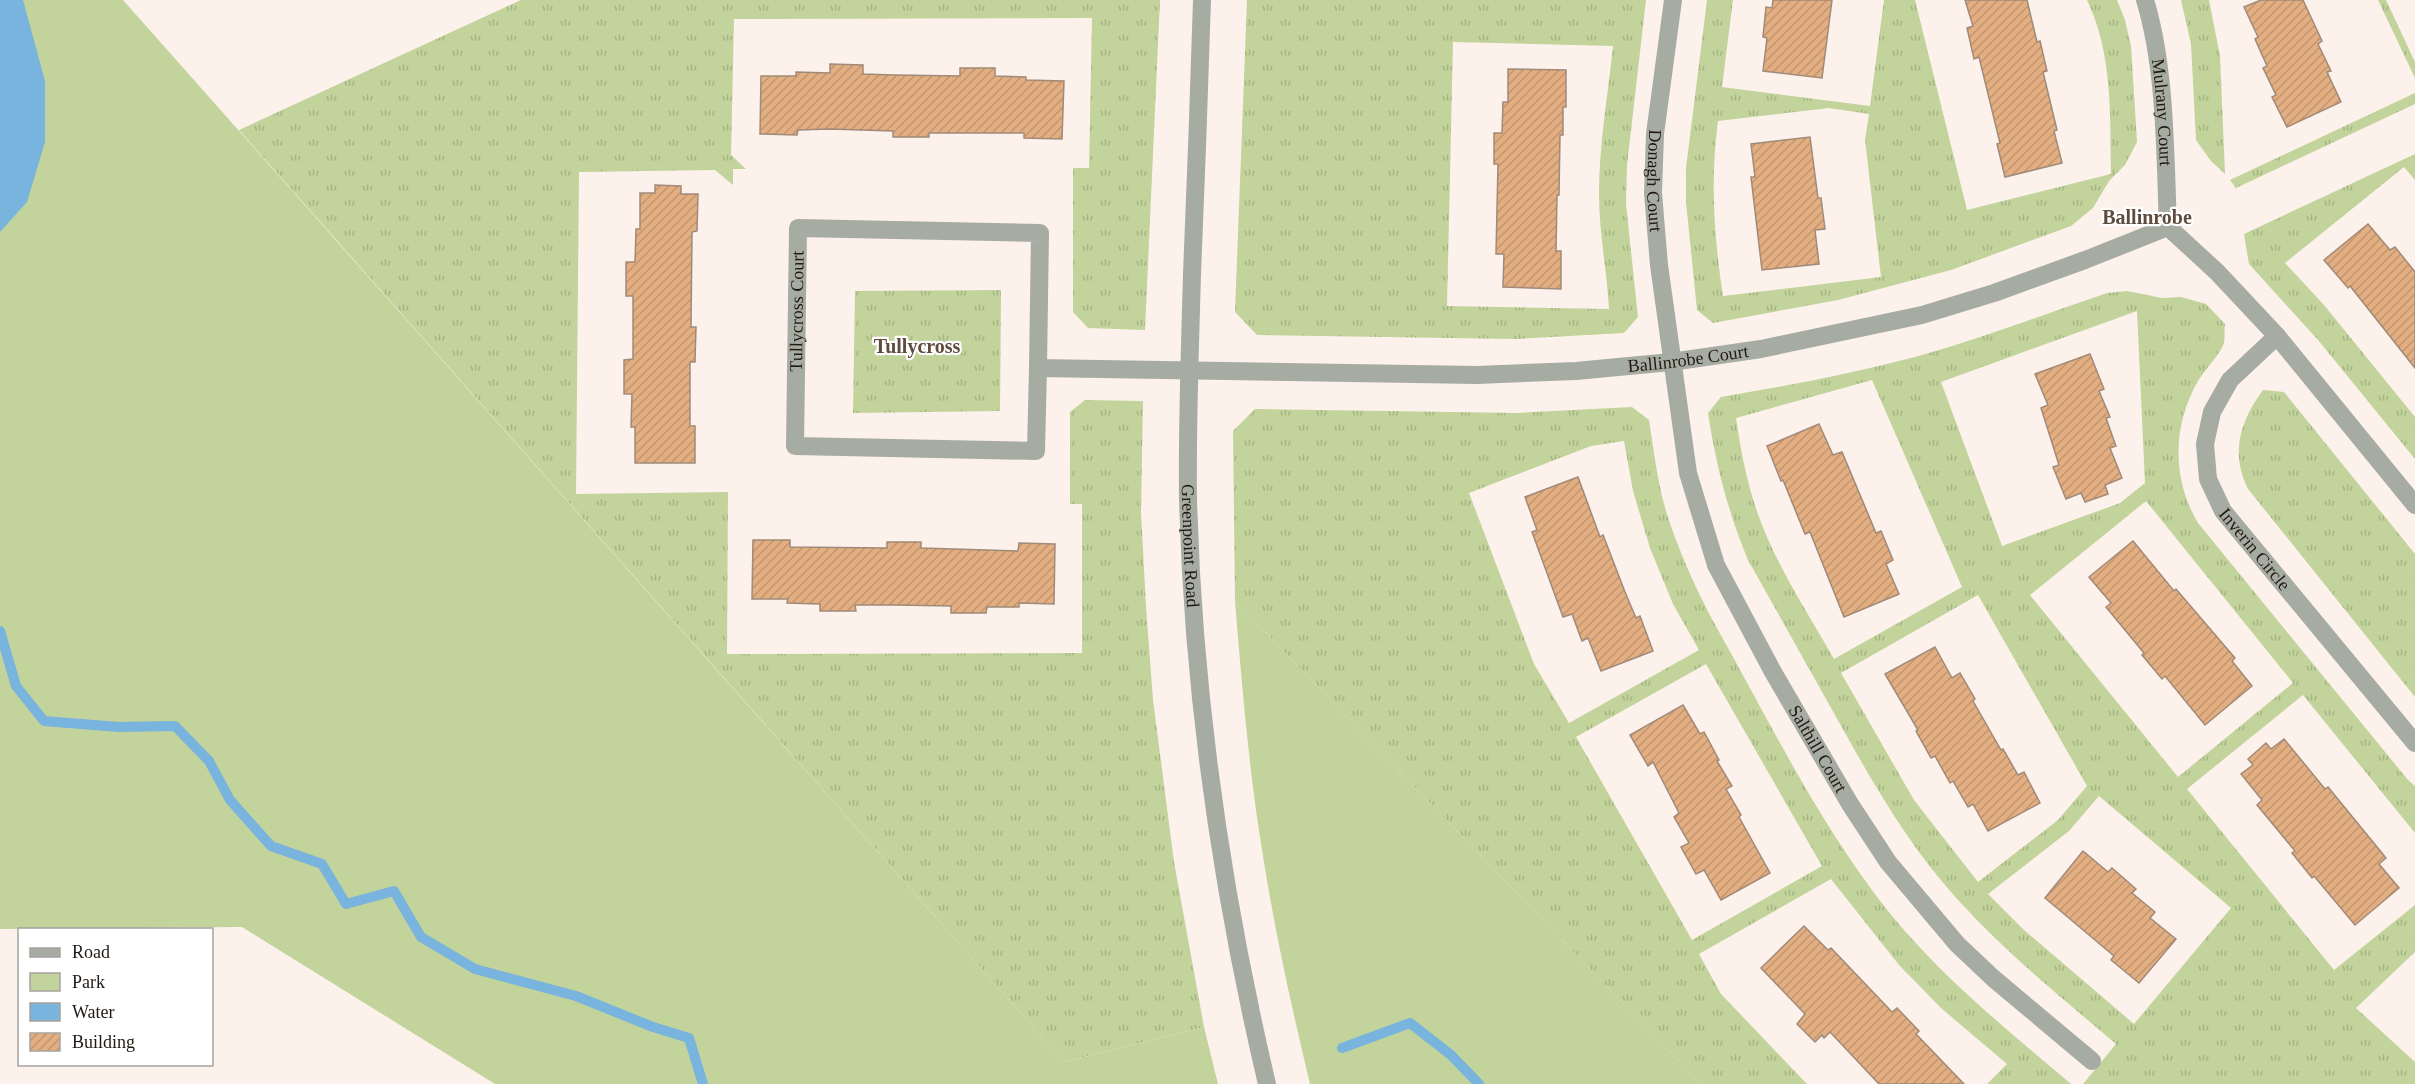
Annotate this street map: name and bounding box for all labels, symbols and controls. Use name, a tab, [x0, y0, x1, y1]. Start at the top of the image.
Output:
street label: Mulrany Court	[2148, 57, 2176, 166]
street label: Donagh Court	[1643, 129, 1666, 233]
district label: Ballinrobe	[2102, 206, 2192, 228]
street label: Tullycross Court	[786, 250, 808, 372]
district label: Tullycross	[874, 335, 961, 358]
street label: Ballinrobe Court	[1627, 341, 1750, 376]
street label: Greenpoint Road	[1178, 484, 1203, 608]
street label: Inverin Circle	[2215, 504, 2294, 594]
street label: Salthill Court	[1785, 702, 1851, 796]
legend	[18, 928, 213, 1066]
text: Road	[72, 942, 110, 962]
text: Park	[72, 972, 105, 992]
text: Water	[72, 1002, 115, 1022]
text: Building	[72, 1032, 135, 1052]

